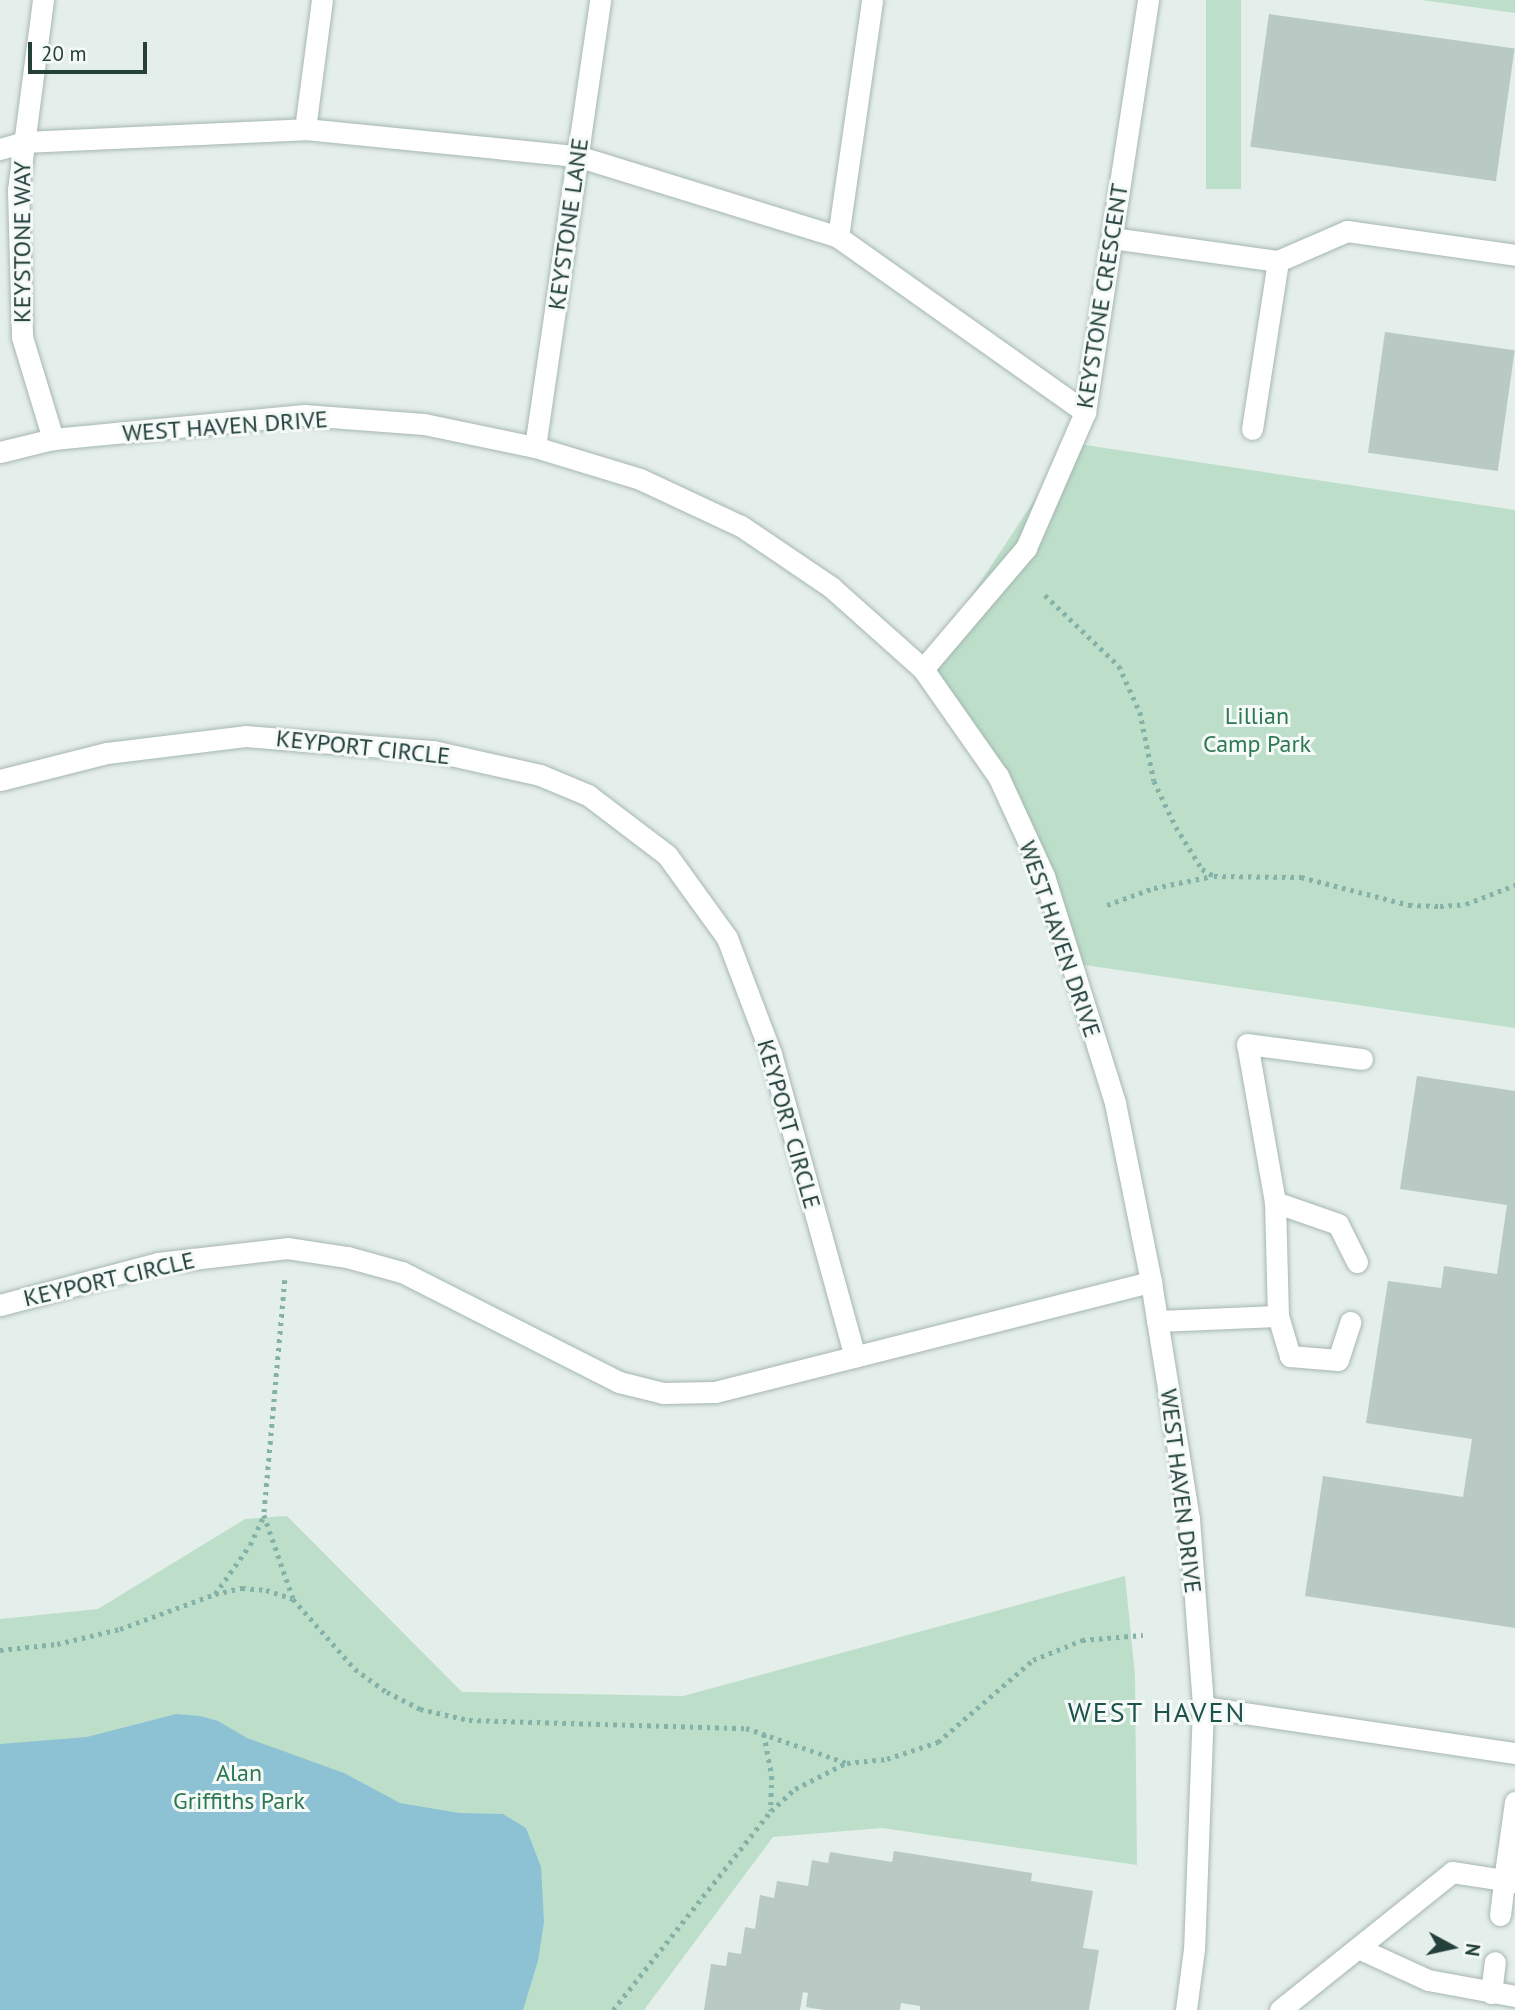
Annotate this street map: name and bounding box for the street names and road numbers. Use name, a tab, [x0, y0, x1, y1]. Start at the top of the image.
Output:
street label: KEYSTONE LANE	[542, 136, 594, 312]
street label: KEYSTONE WAY	[8, 161, 36, 323]
street label: KEYSTONE CRESCENT	[1070, 182, 1134, 410]
street label: WEST HAVEN DRIVE	[121, 404, 329, 448]
street label: KEYPORT CIRCLE	[274, 723, 452, 771]
street label: WEST HAVEN DRIVE	[1013, 837, 1107, 1041]
street label: KEYPORT CIRCLE	[751, 1036, 827, 1212]
street label: KEYPORT CIRCLE	[20, 1245, 198, 1313]
street label: WEST HAVEN DRIVE	[1154, 1387, 1208, 1595]

